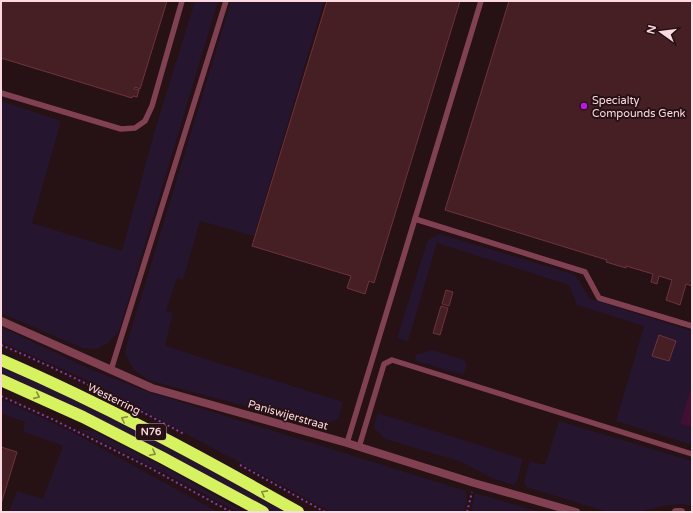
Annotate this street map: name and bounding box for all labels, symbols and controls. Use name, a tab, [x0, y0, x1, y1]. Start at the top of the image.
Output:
north arrow	[641, 12, 681, 52]
text: N	[644, 24, 659, 36]
place label: Specialty Compounds Genk	[592, 94, 686, 120]
marker: Specialty Compounds Genk	[579, 101, 589, 111]
street label: Westerring	[85, 381, 143, 417]
one-way arrow	[32, 391, 40, 399]
street label: Paniswijerstraat	[246, 397, 330, 433]
one-way arrow	[121, 416, 129, 424]
road number: N76	[136, 424, 166, 440]
one-way arrow	[149, 449, 157, 456]
one-way arrow	[261, 490, 268, 498]

